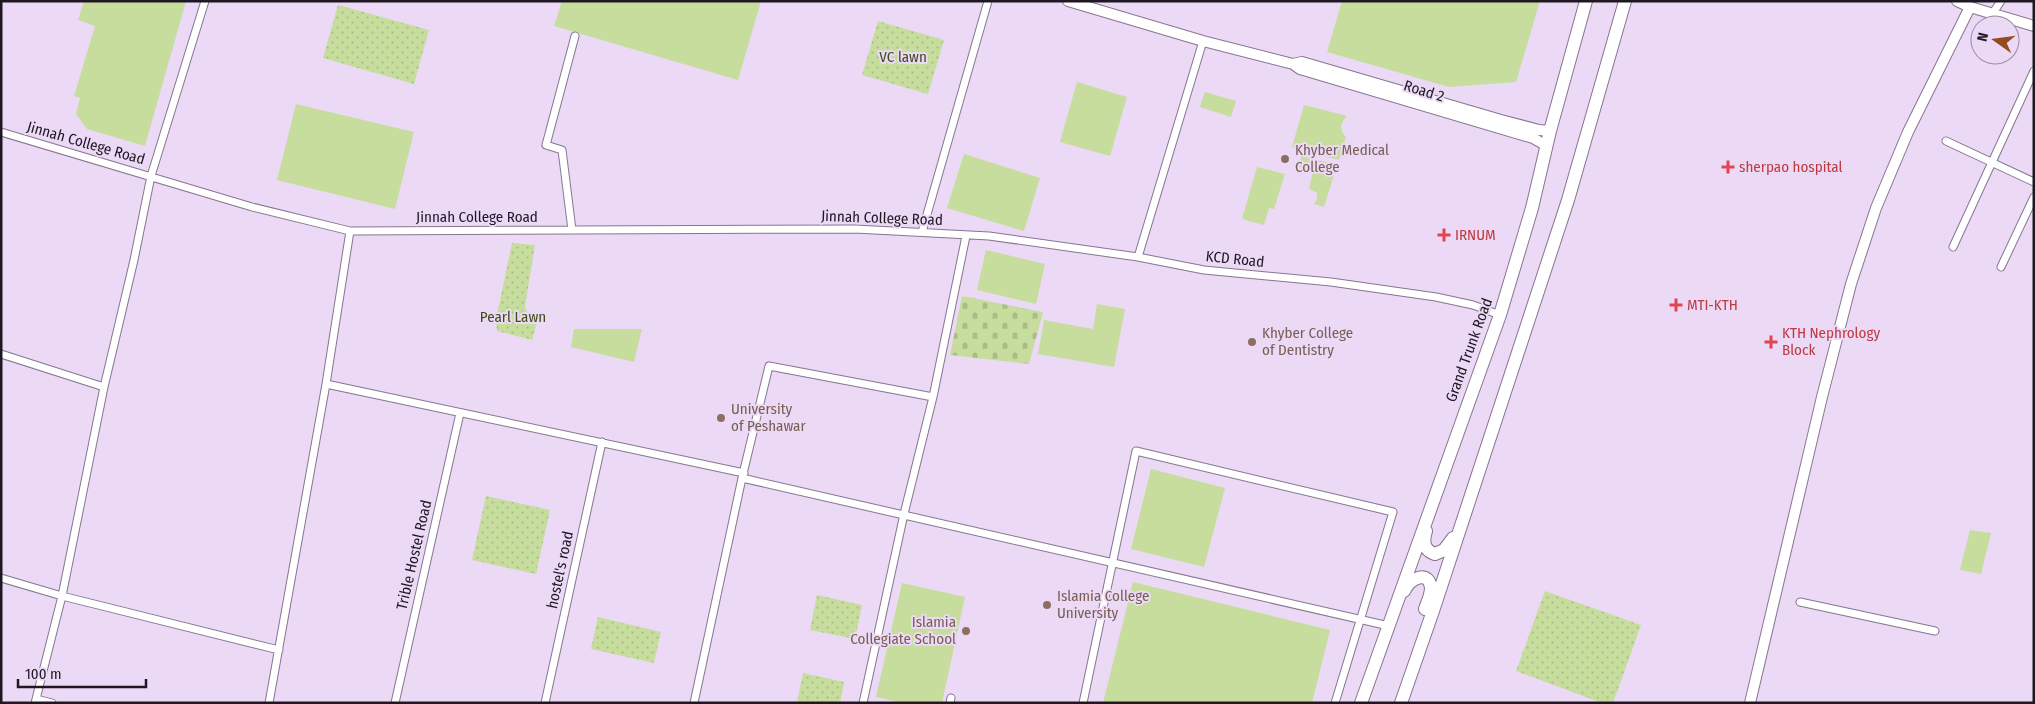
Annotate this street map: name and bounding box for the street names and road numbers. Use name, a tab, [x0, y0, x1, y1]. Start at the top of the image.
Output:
street label: Road 2	[1402, 76, 1447, 106]
street label: Jinnah College Road	[25, 118, 147, 168]
street label: Jinnah College Road	[821, 207, 943, 229]
street label: Jinnah College Road	[416, 208, 538, 226]
street label: KCD Road	[1205, 247, 1265, 271]
street label: Grand Trunk Road	[1442, 296, 1496, 404]
street label: Trible Hostel Road	[393, 498, 435, 612]
street label: hostel's road	[543, 530, 577, 610]

